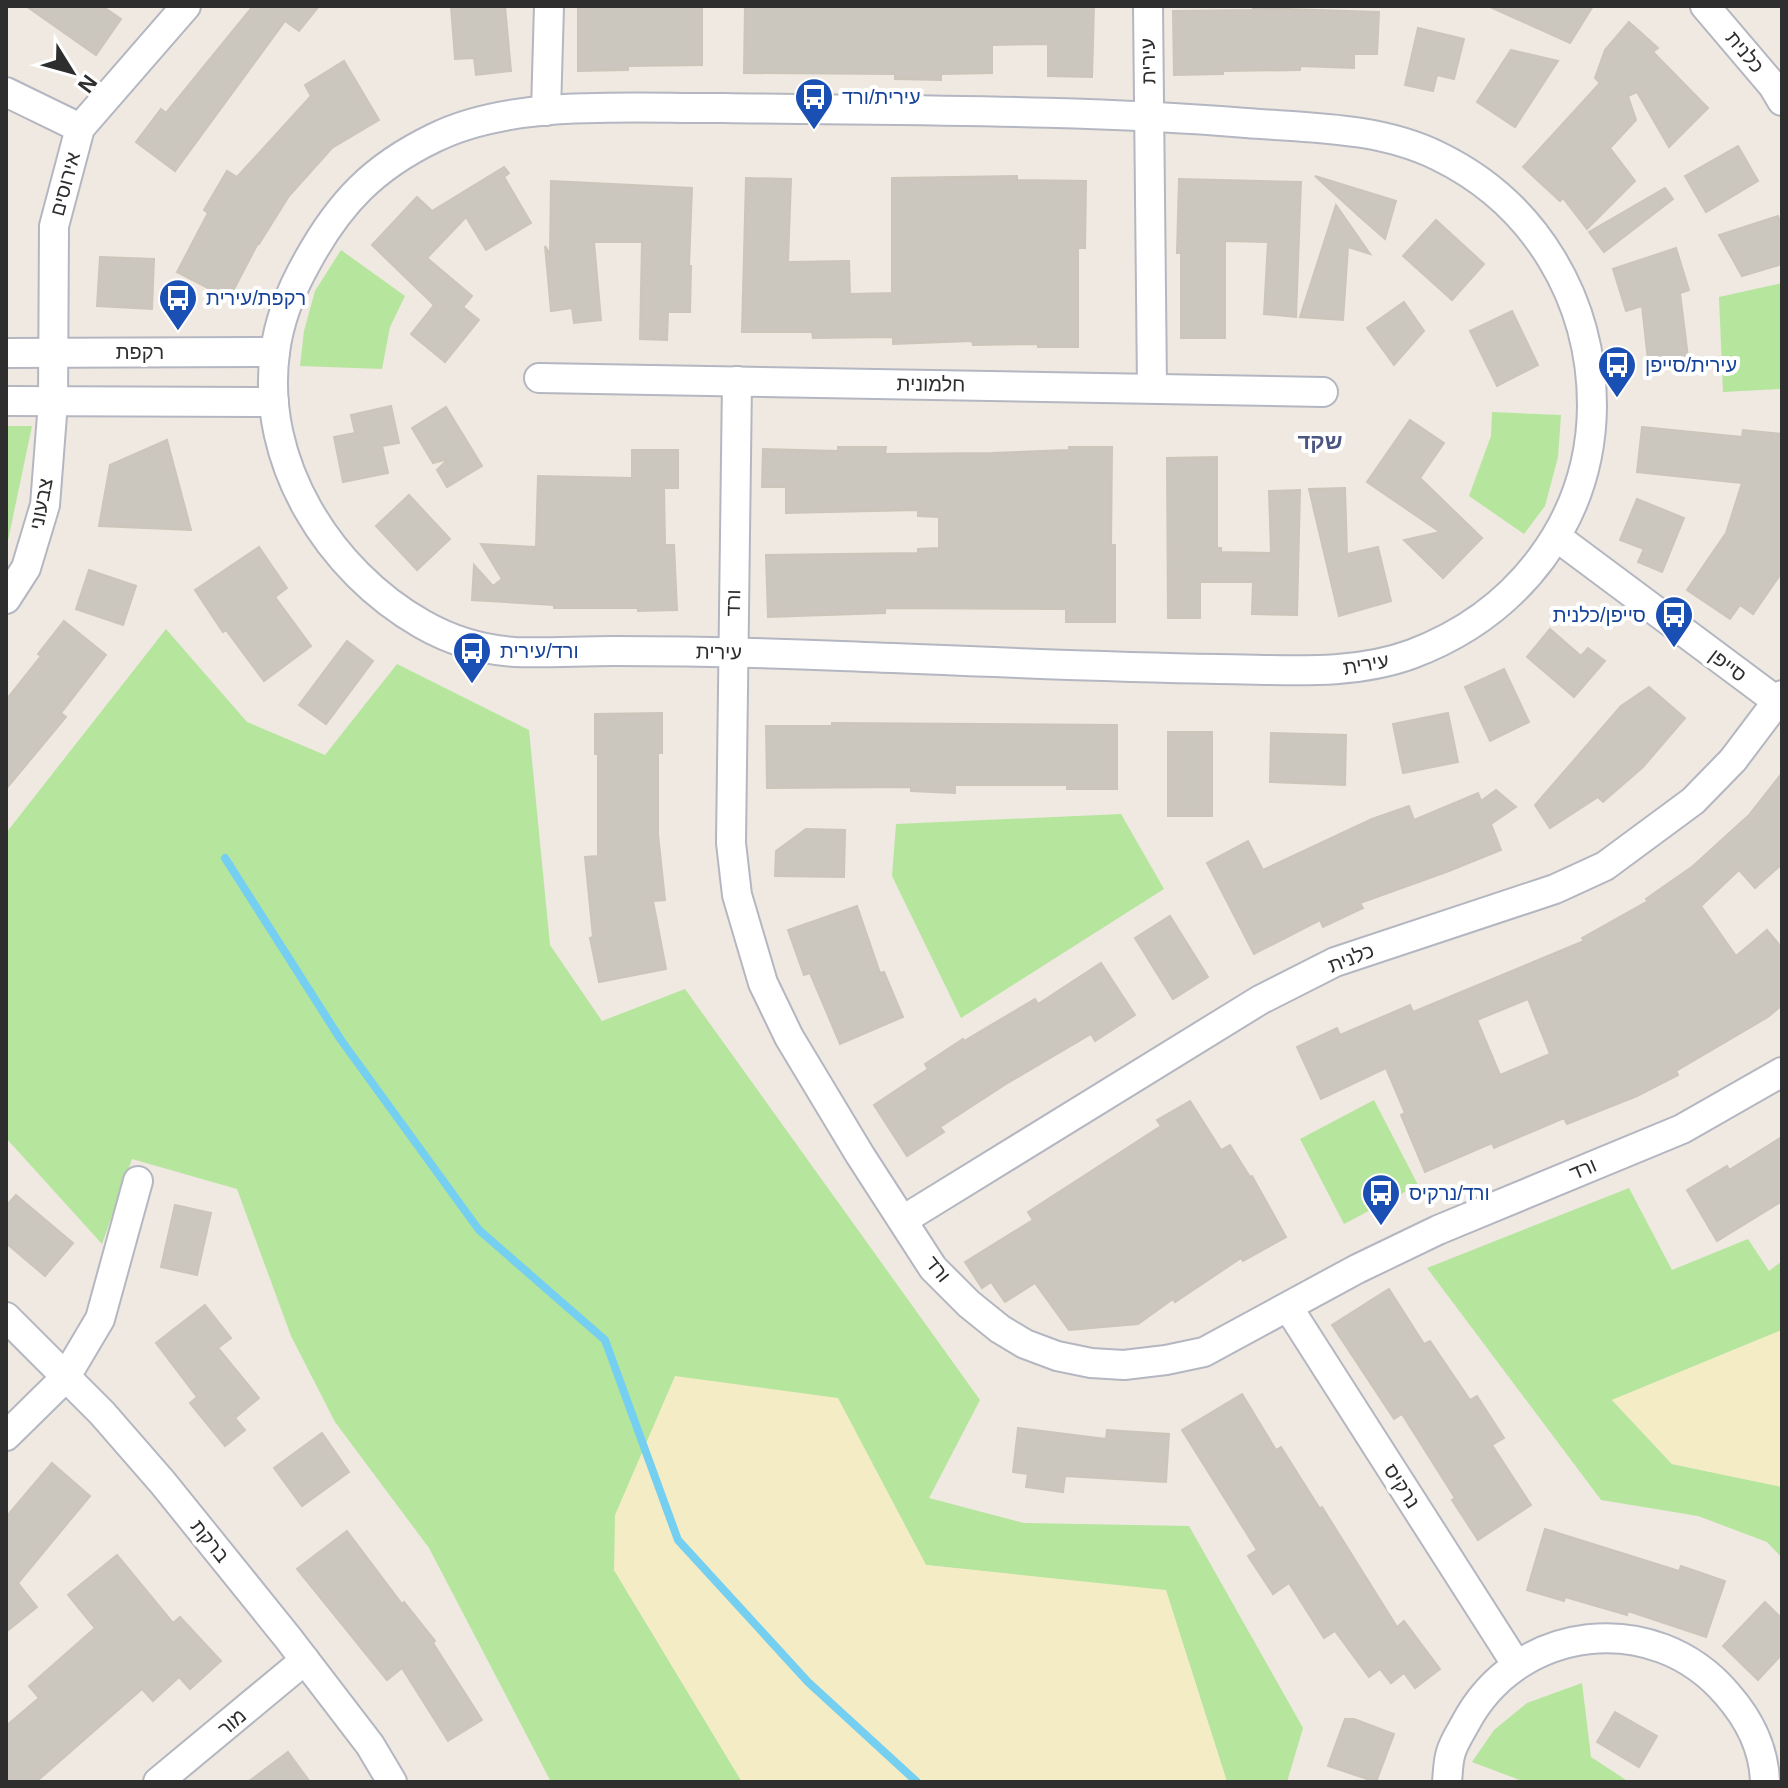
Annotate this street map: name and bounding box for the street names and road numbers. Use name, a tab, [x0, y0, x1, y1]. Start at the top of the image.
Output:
street label: כלנית	[1721, 27, 1769, 77]
street label: עירית	[1137, 38, 1159, 84]
street label: אירוסים	[46, 149, 84, 218]
street label: רקפת	[116, 341, 164, 363]
street label: חלמונית	[896, 372, 966, 396]
street label: צבעוני	[25, 476, 57, 532]
street label: ורד	[722, 589, 744, 617]
street label: עירית	[696, 641, 742, 663]
street label: סייפן	[1705, 644, 1751, 686]
street label: עירית	[1341, 649, 1391, 679]
street label: כלנית	[1325, 939, 1377, 977]
street label: ורד	[1566, 1154, 1600, 1184]
street label: ורד	[921, 1252, 955, 1286]
street label: נרקיס	[1380, 1460, 1424, 1512]
street label: ברקת	[186, 1515, 234, 1567]
street label: מור	[214, 1704, 250, 1740]

